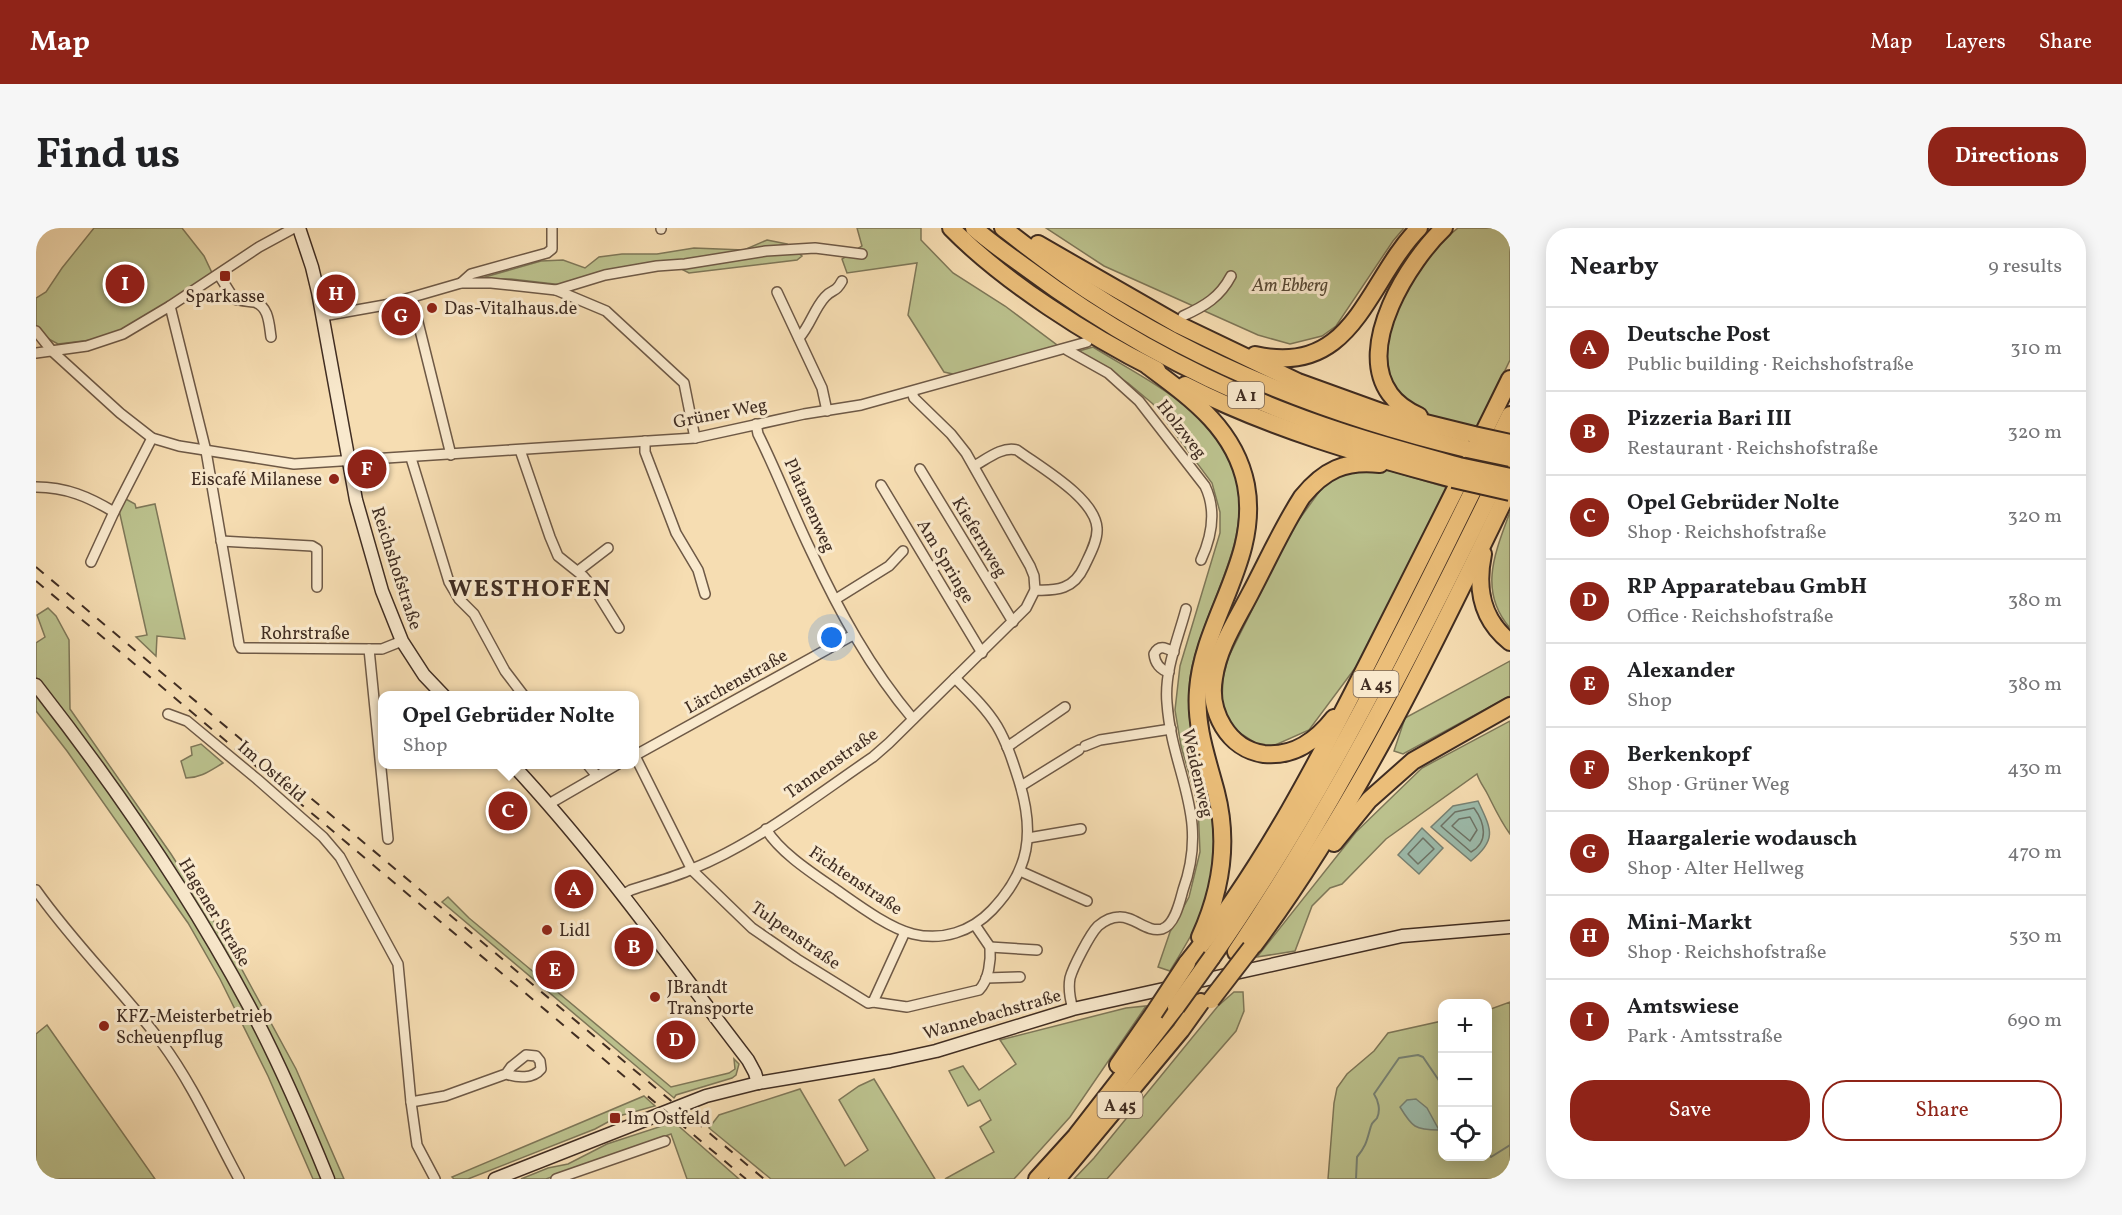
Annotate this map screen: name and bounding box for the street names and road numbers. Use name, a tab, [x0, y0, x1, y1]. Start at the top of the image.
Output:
road number: A 1	[1228, 382, 1264, 408]
street label: Grüner Weg	[671, 393, 769, 436]
street label: Holzweg	[1150, 395, 1212, 465]
street label: Platanenweg	[777, 455, 841, 557]
street label: Kiefernweg	[945, 493, 1013, 583]
street label: Reichshofstraße	[364, 504, 427, 633]
street label: Am Springe	[910, 515, 980, 608]
street label: Rohrstraße	[260, 622, 350, 647]
street label: Lärchenstraße	[681, 644, 793, 721]
road number: A 45	[1354, 671, 1398, 697]
street label: Tannenstraße	[780, 723, 884, 806]
street label: Weidenweg	[1174, 726, 1219, 820]
street label: Im Ostfeld	[231, 735, 311, 809]
street label: Fichtenstraße	[803, 841, 907, 922]
street label: Hagener Straße	[171, 854, 256, 972]
street label: Tulpenstraße	[745, 896, 845, 976]
street label: Wannebachstraße	[920, 984, 1064, 1047]
road number: A 45	[1098, 1092, 1142, 1118]

